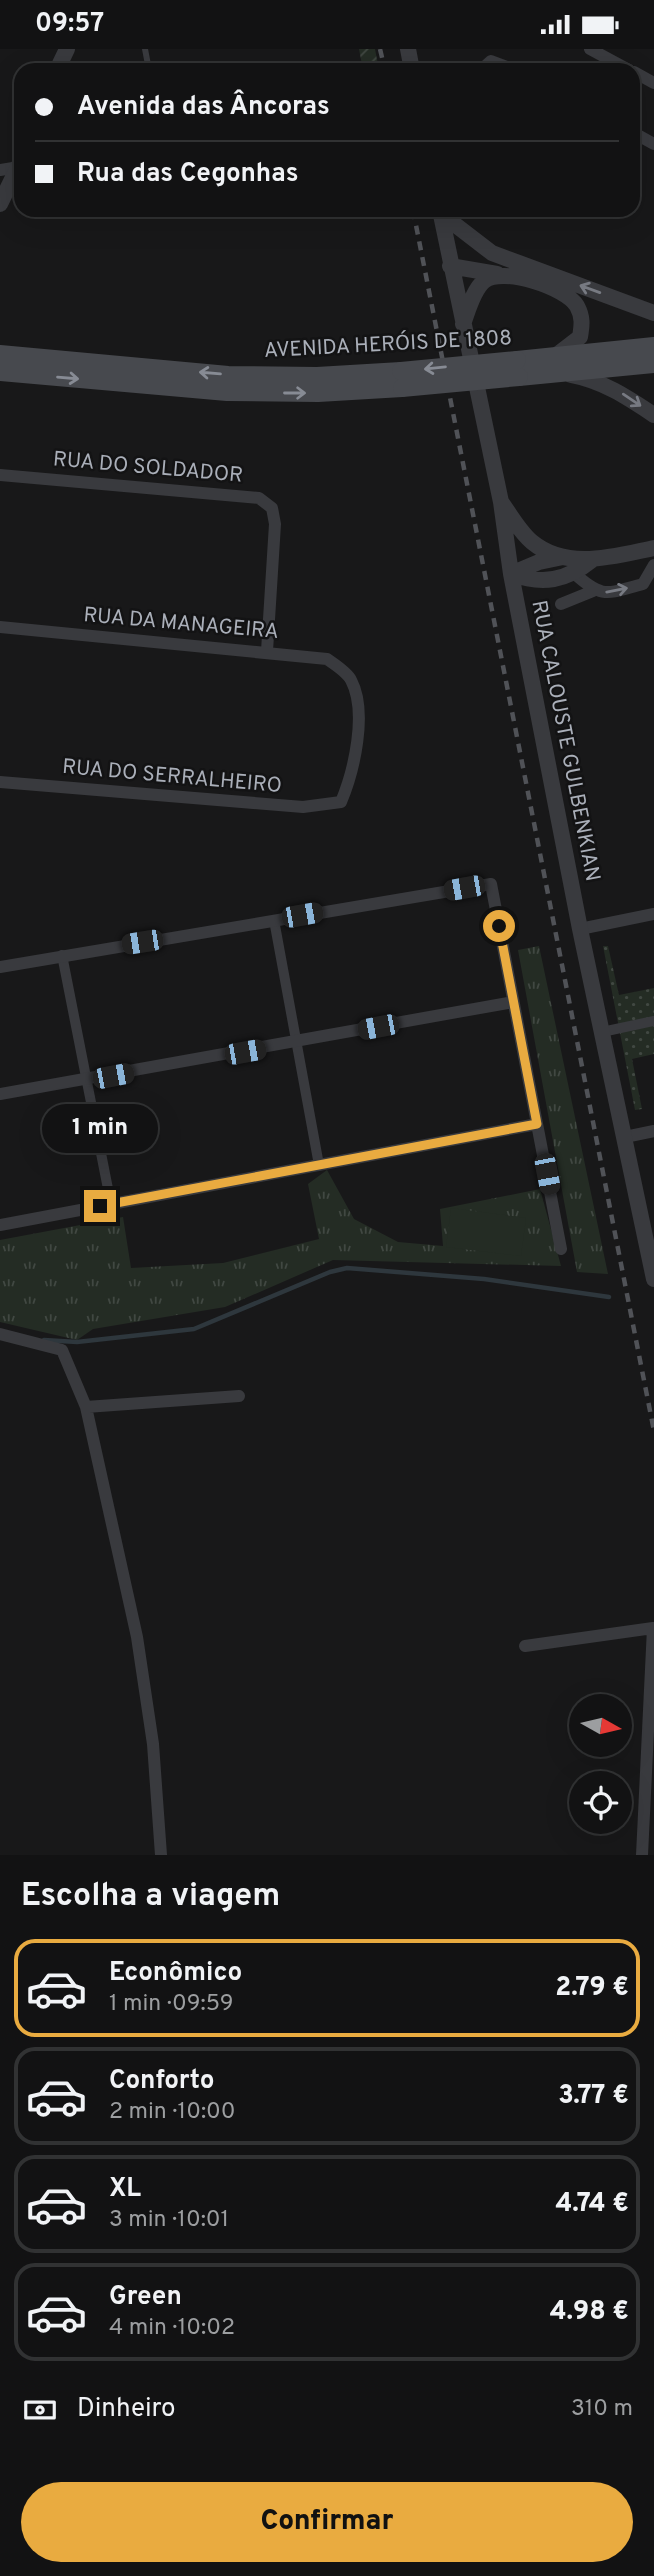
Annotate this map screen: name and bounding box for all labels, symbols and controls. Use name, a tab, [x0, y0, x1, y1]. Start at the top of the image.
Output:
text: 09:57	[35, 8, 104, 41]
text: Avenida das Âncoras	[77, 91, 330, 124]
text: Rua das Cegonhas	[77, 158, 299, 191]
one-way arrow	[580, 282, 602, 295]
street label: AVENIDA HERÓIS DE 1808	[263, 324, 513, 365]
one-way arrow	[424, 361, 446, 374]
one-way arrow	[199, 367, 222, 380]
one-way arrow	[56, 372, 79, 385]
one-way arrow	[283, 386, 306, 400]
one-way arrow	[622, 393, 641, 407]
street label: RUA DO SOLDADOR	[52, 446, 244, 490]
one-way arrow	[605, 583, 628, 596]
street label: RUA CALOUSTE GULBENKIAN	[524, 598, 606, 884]
street label: RUA DA MANAGEIRA	[82, 602, 280, 646]
street label: RUA DO SERRALHEIRO	[61, 754, 283, 800]
car	[442, 874, 487, 902]
car	[280, 901, 325, 929]
route start	[483, 910, 515, 942]
car	[120, 928, 165, 956]
car	[356, 1013, 401, 1041]
car	[223, 1038, 268, 1066]
car	[91, 1062, 136, 1090]
callout: 1 min	[42, 1105, 158, 1153]
text: 1 min	[72, 1114, 128, 1143]
car	[533, 1151, 562, 1197]
route end	[84, 1190, 116, 1222]
north arrow	[569, 1694, 632, 1757]
map controls	[569, 1694, 632, 1834]
button: locate	[569, 1771, 632, 1834]
text: Escolha a viagem	[21, 1877, 280, 1917]
icon: car	[25, 1957, 88, 2020]
text: Econômico	[109, 1957, 242, 1990]
text: 2.79 €	[555, 1972, 629, 2005]
text: 1 min · 09:59	[109, 1990, 234, 2019]
icon: car	[25, 2065, 88, 2128]
text: Conforto	[109, 2065, 215, 2098]
text: 3.77 €	[558, 2080, 629, 2113]
text: 2 min · 10:00	[109, 2098, 235, 2127]
icon: car	[25, 2173, 88, 2236]
text: XL	[109, 2173, 141, 2206]
text: 4.74 €	[555, 2188, 629, 2221]
text: 3 min · 10:01	[109, 2206, 229, 2235]
icon: car	[25, 2281, 88, 2344]
text: Green	[109, 2281, 182, 2314]
text: 4.98 €	[550, 2296, 629, 2329]
text: 4 min · 10:02	[109, 2314, 235, 2343]
icon: cash	[21, 2391, 59, 2429]
text: Dinheiro	[77, 2393, 176, 2426]
text: 310 m	[571, 2395, 633, 2424]
button: Confirmar	[21, 2482, 633, 2562]

